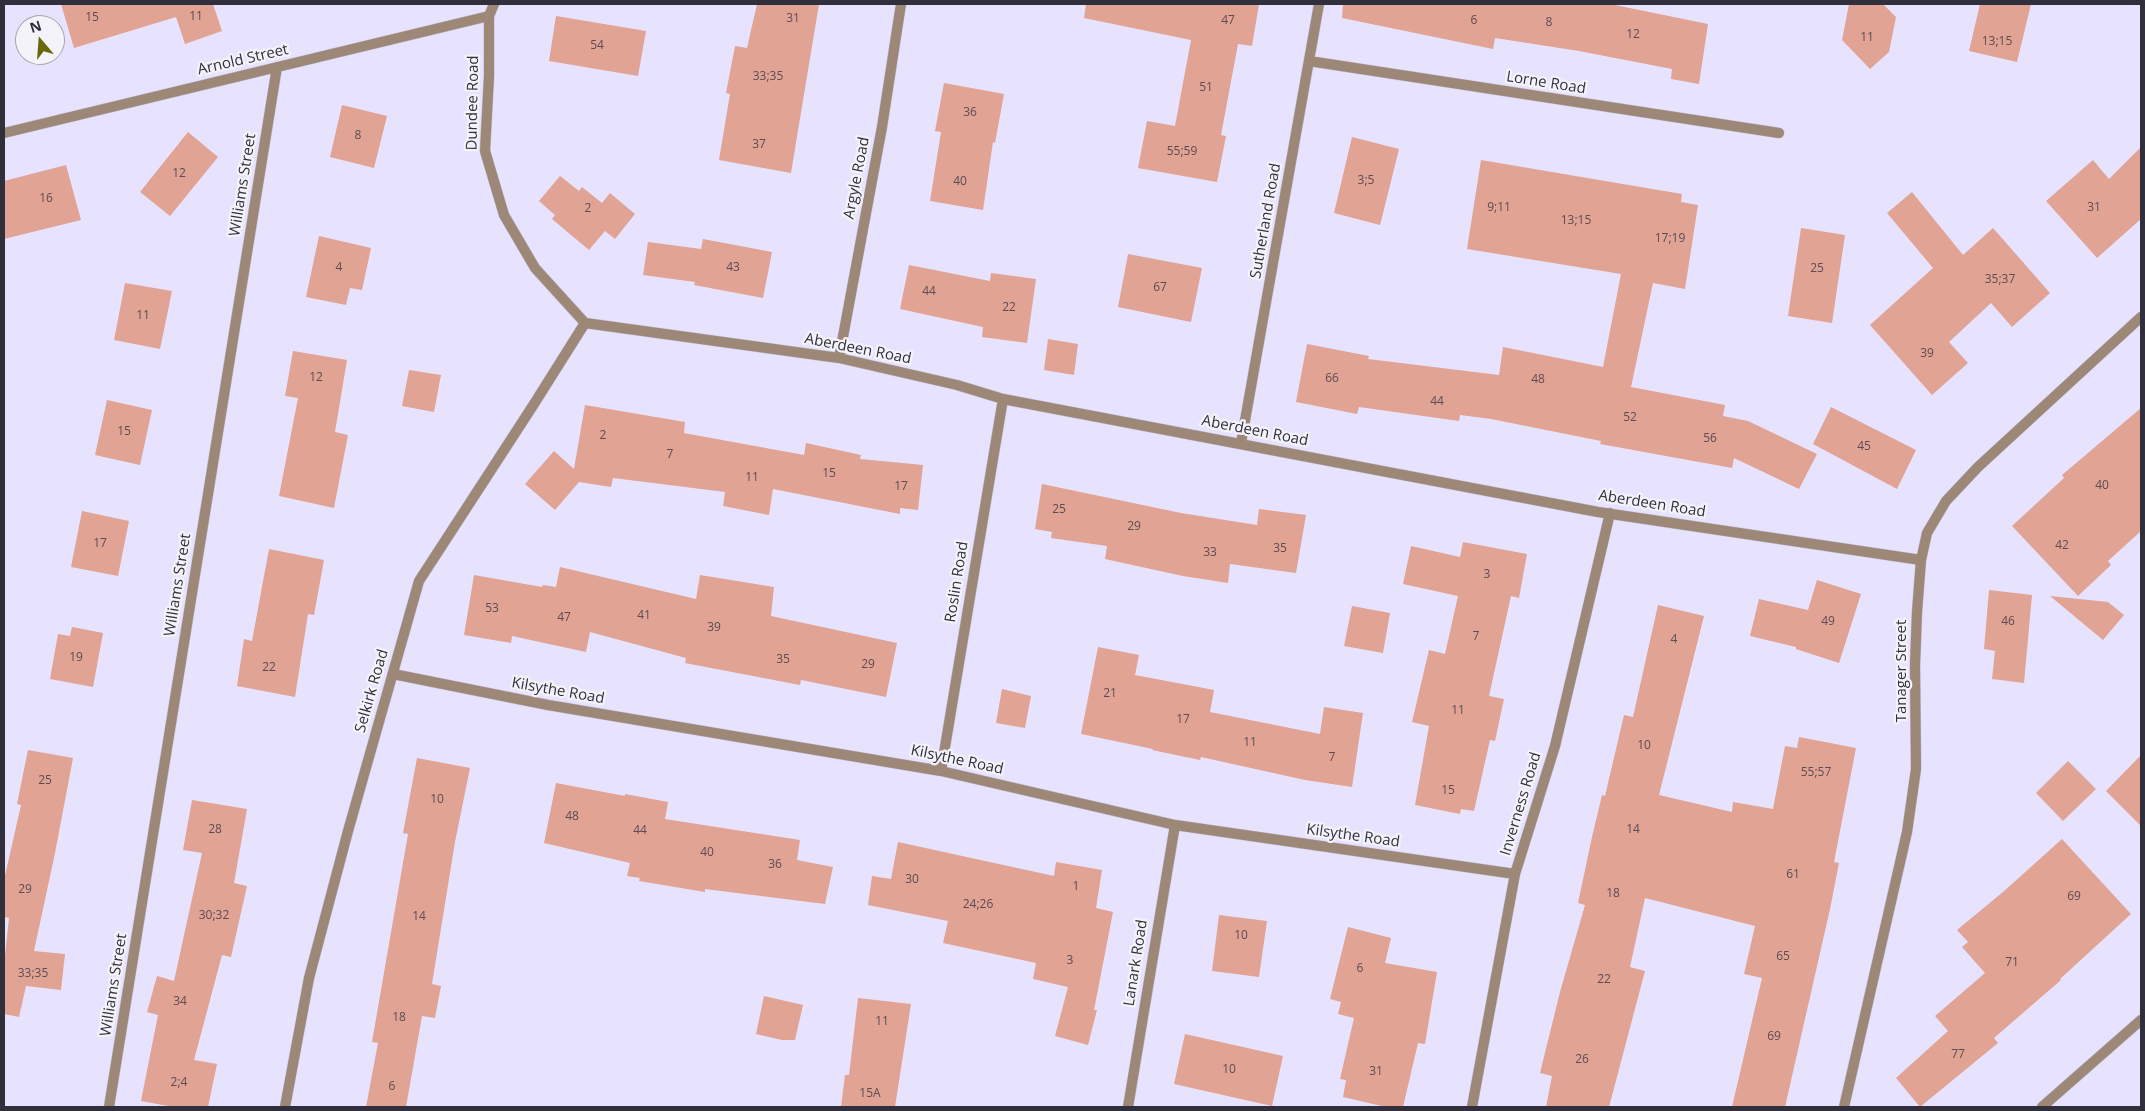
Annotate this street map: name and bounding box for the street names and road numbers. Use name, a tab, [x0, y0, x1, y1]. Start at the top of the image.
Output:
street label: Arnold Street	[196, 41, 290, 79]
street label: Dundee Road	[463, 55, 483, 151]
street label: Lorne Road	[1505, 68, 1587, 98]
street label: Williams Street	[226, 132, 260, 238]
street label: Argyle Road	[840, 135, 874, 221]
street label: Sutherland Road	[1247, 162, 1285, 280]
street label: Aberdeen Road	[803, 330, 913, 368]
street label: Aberdeen Road	[1200, 412, 1310, 450]
street label: Aberdeen Road	[1597, 487, 1707, 521]
street label: Williams Street	[161, 532, 195, 638]
street label: Roslin Road	[942, 540, 972, 624]
street label: Tanager Street	[1893, 620, 1911, 722]
street label: Selkirk Road	[352, 647, 392, 735]
street label: Kilsythe Road	[510, 674, 606, 708]
street label: Kilsythe Road	[909, 741, 1005, 779]
street label: Inverness Road	[1497, 750, 1545, 858]
street label: Kilsythe Road	[1305, 821, 1401, 851]
street label: Lanark Road	[1120, 918, 1152, 1008]
street label: Williams Street	[97, 932, 131, 1038]

